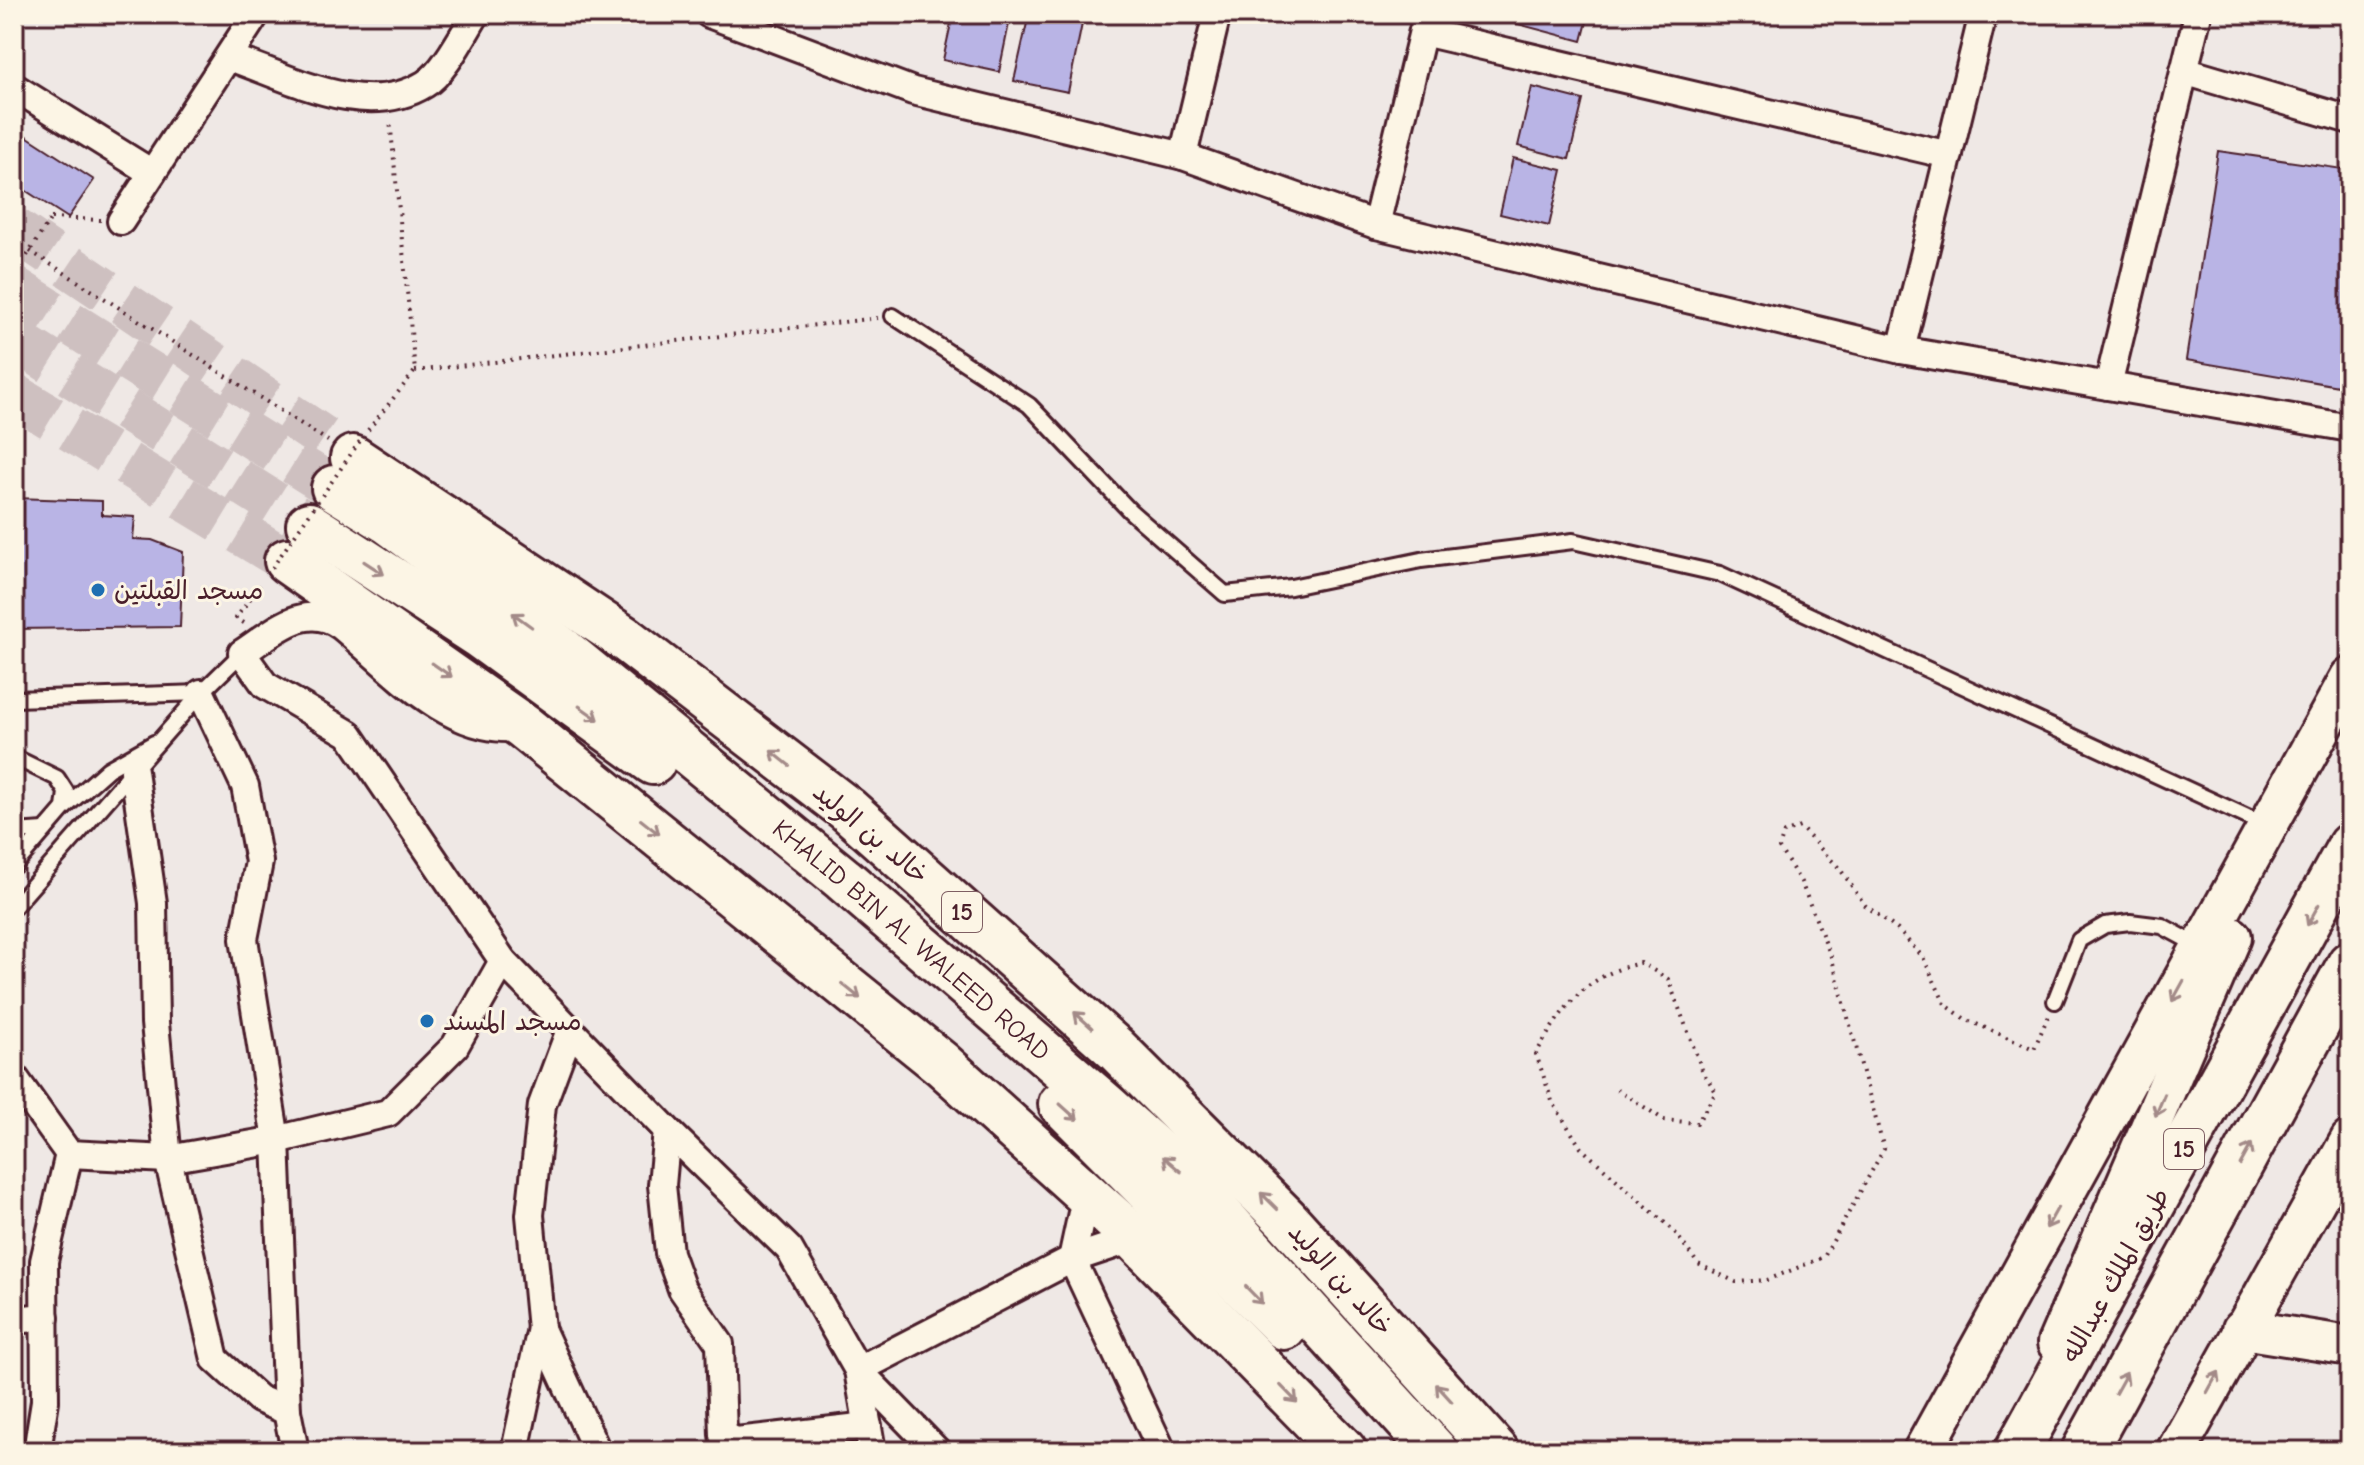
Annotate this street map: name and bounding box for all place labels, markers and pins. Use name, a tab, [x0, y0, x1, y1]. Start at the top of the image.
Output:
place label: مسجد القبلتين	[114, 576, 263, 606]
marker: مسجد القبلتين	[89, 581, 107, 599]
place label: مسجد المسند	[443, 1007, 582, 1037]
marker: مسجد المسند	[418, 1012, 436, 1030]

